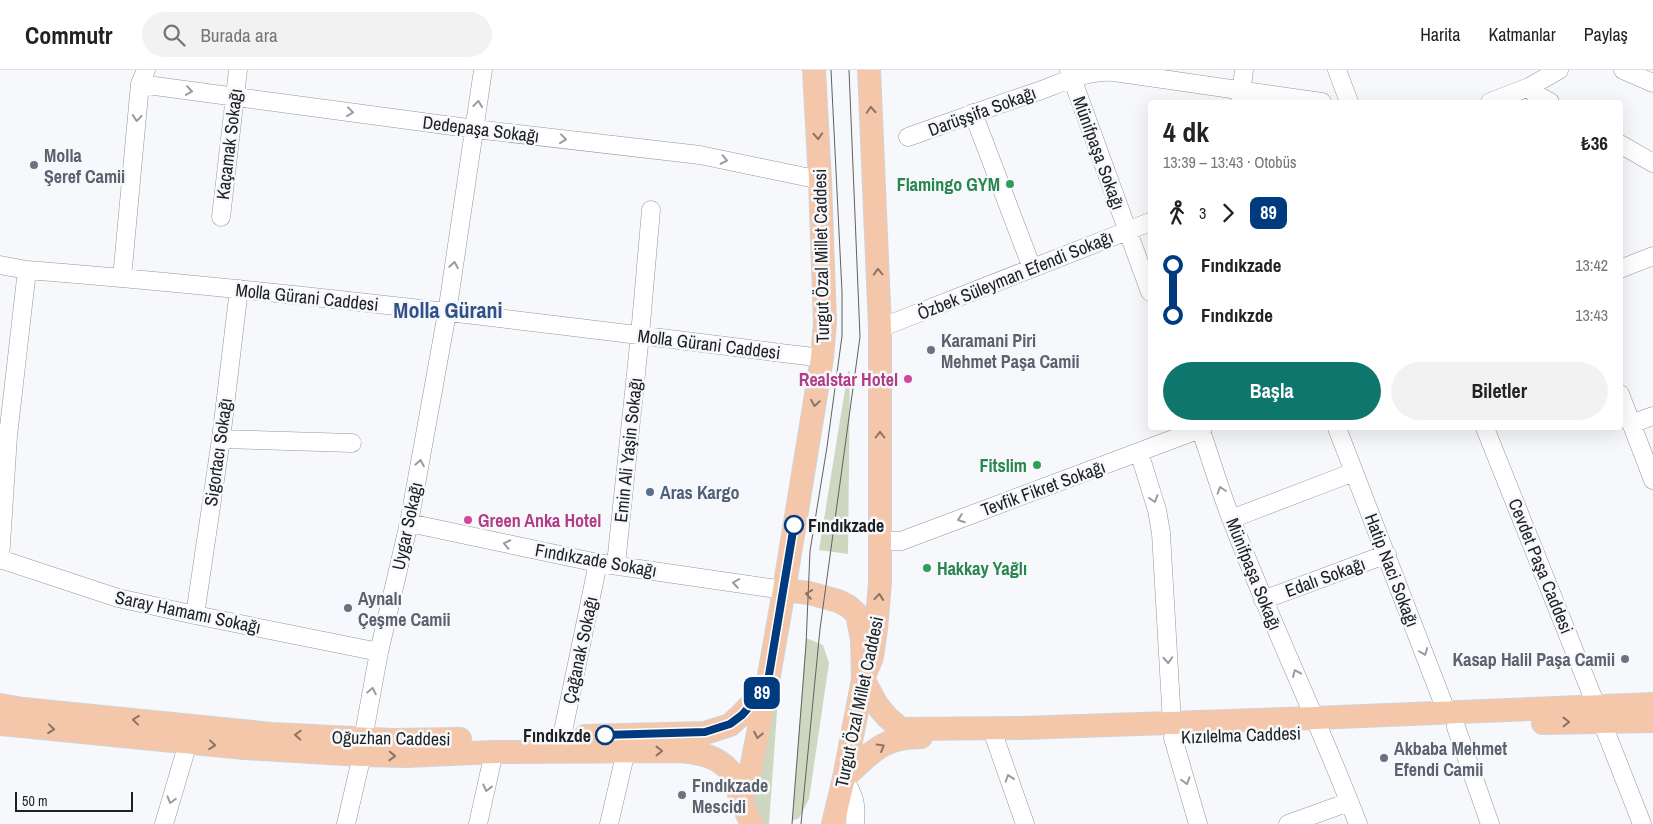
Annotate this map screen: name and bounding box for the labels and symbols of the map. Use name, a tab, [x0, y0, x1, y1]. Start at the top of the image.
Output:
street label: Darüşşifa Sokağı	[925, 80, 1039, 142]
one-way arrow	[184, 85, 193, 95]
street label: Kaçamak Sokağı	[210, 87, 248, 201]
street label: Münifpaşa Sokağı	[1067, 93, 1131, 213]
one-way arrow	[472, 100, 483, 108]
one-way arrow	[866, 106, 877, 114]
one-way arrow	[345, 107, 354, 117]
street label: Dedepaşa Sokağı	[421, 109, 541, 149]
one-way arrow	[132, 114, 143, 122]
one-way arrow	[812, 132, 823, 140]
one-way arrow	[559, 133, 567, 144]
place label: Molla Şeref Camii	[44, 143, 125, 189]
one-way arrow	[720, 154, 728, 165]
marker: Molla Şeref Camii	[28, 159, 40, 171]
street label: Turgut Özal Millet Caddesi	[807, 169, 835, 343]
place label: Flamingo GYM	[897, 172, 1000, 197]
marker: Flamingo GYM	[1004, 178, 1016, 190]
street label: Özbek Süleyman Efendi Sokağı	[913, 224, 1117, 326]
one-way arrow	[449, 260, 459, 269]
one-way arrow	[873, 268, 883, 276]
street label: Molla Gürani Caddesi	[234, 277, 380, 317]
district label: Molla Gürani	[393, 295, 503, 325]
street label: Molla Gürani Caddesi	[636, 323, 782, 365]
place label: Karamani Piri Mehmet Paşa Camii	[941, 328, 1080, 374]
marker: Karamani Piri Mehmet Paşa Camii	[925, 344, 937, 356]
place label: Realstar Hotel	[799, 367, 898, 392]
marker: Realstar Hotel	[902, 373, 914, 385]
street label: Emin Ali Yaşin Sokağı	[608, 376, 648, 524]
street label: Sigortacı Sokağı	[198, 396, 238, 508]
one-way arrow	[810, 398, 820, 407]
one-way arrow	[875, 430, 885, 438]
place label: Fitslim	[979, 453, 1027, 478]
street label: Tevfik Fikret Sokağı	[977, 454, 1109, 522]
one-way arrow	[414, 459, 424, 468]
marker: Fitslim	[1031, 459, 1043, 471]
street label: Uygar Sokağı	[385, 480, 429, 572]
place label: Aras Kargo	[660, 480, 740, 505]
marker: Aras Kargo	[644, 486, 656, 498]
one-way arrow	[1217, 487, 1227, 495]
one-way arrow	[1148, 494, 1158, 503]
street label: Cevdet Paşa Caddesi	[1503, 495, 1579, 637]
place label: Green Anka Hotel	[478, 508, 601, 533]
street label: Hatip Naci Sokağı	[1359, 510, 1425, 630]
place label: Fındıkzade	[808, 513, 884, 538]
one-way arrow	[957, 513, 965, 523]
marker: Green Anka Hotel	[462, 514, 474, 526]
street label: Münifpaşa Sokağı	[1220, 514, 1288, 634]
marker: Fındıkzade	[784, 515, 804, 535]
street label: Fındıkzade Sokağı	[533, 537, 659, 583]
one-way arrow	[502, 539, 511, 549]
street label: Edalı Sokağı	[1281, 551, 1369, 603]
place label: Hakkay Yağlı	[937, 556, 1027, 581]
marker: Hakkay Yağlı	[921, 562, 933, 574]
one-way arrow	[731, 578, 739, 589]
street label: Saray Hamamı Sokağı	[113, 584, 263, 640]
place label: Aynalı Çeşme Camii	[358, 586, 451, 632]
one-way arrow	[804, 589, 813, 599]
one-way arrow	[873, 593, 884, 601]
street label: Çağanak Sokağı	[556, 594, 604, 706]
marker: Aynalı Çeşme Camii	[342, 602, 354, 614]
street label: Turgut Özal Millet Caddesi	[829, 614, 889, 790]
one-way arrow	[1418, 647, 1428, 656]
place label: Kasap Halil Paşa Camii	[1453, 647, 1615, 672]
marker: Kasap Halil Paşa Camii	[1619, 653, 1631, 665]
one-way arrow	[1162, 657, 1173, 665]
one-way arrow	[1291, 670, 1301, 678]
line badge: 89	[740, 677, 784, 709]
one-way arrow	[366, 686, 376, 695]
one-way arrow	[132, 715, 140, 726]
one-way arrow	[1562, 717, 1570, 727]
street label: Kızılelma Caddesi	[1181, 720, 1301, 750]
place label: Fındıkzde	[523, 723, 591, 748]
one-way arrow	[47, 724, 55, 735]
street label: Oğuzhan Caddesi	[331, 724, 451, 752]
marker: Fındıkzde	[595, 725, 615, 745]
one-way arrow	[294, 730, 302, 741]
one-way arrow	[753, 731, 763, 739]
place label: Akbaba Mehmet Efendi Camii	[1394, 736, 1507, 782]
one-way arrow	[209, 739, 217, 750]
one-way arrow	[875, 743, 884, 753]
one-way arrow	[656, 746, 664, 756]
one-way arrow	[388, 750, 396, 761]
marker: Akbaba Mehmet Efendi Camii	[1378, 752, 1390, 764]
place label: Fındıkzade Mescidi	[692, 773, 768, 819]
one-way arrow	[1005, 774, 1015, 783]
one-way arrow	[1180, 776, 1190, 785]
one-way arrow	[482, 784, 493, 793]
scale bar	[15, 789, 132, 812]
marker: Fındıkzade Mescidi	[676, 789, 688, 801]
one-way arrow	[166, 796, 176, 804]

